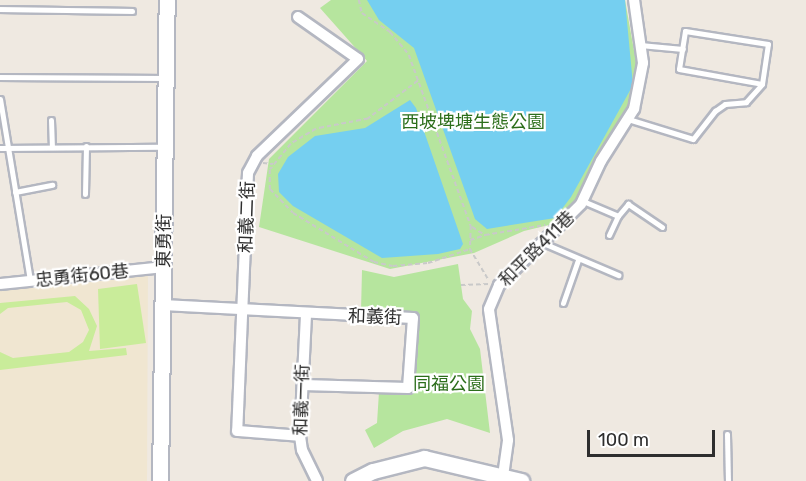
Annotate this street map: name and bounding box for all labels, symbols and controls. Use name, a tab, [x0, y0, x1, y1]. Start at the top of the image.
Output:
park label: 西坡埤塘生態公園	[401, 111, 545, 133]
street label: 和義二街	[235, 181, 259, 253]
street label: 和平路411巷	[495, 207, 579, 291]
street label: 東勇街	[153, 214, 175, 268]
street label: 忠勇街60巷	[34, 260, 130, 292]
street label: 和義街	[348, 305, 402, 329]
street label: 和義一街	[290, 364, 314, 436]
park label: 同福公園	[413, 373, 485, 395]
scale bar	[590, 418, 718, 456]
text: 100 m	[598, 429, 649, 451]

